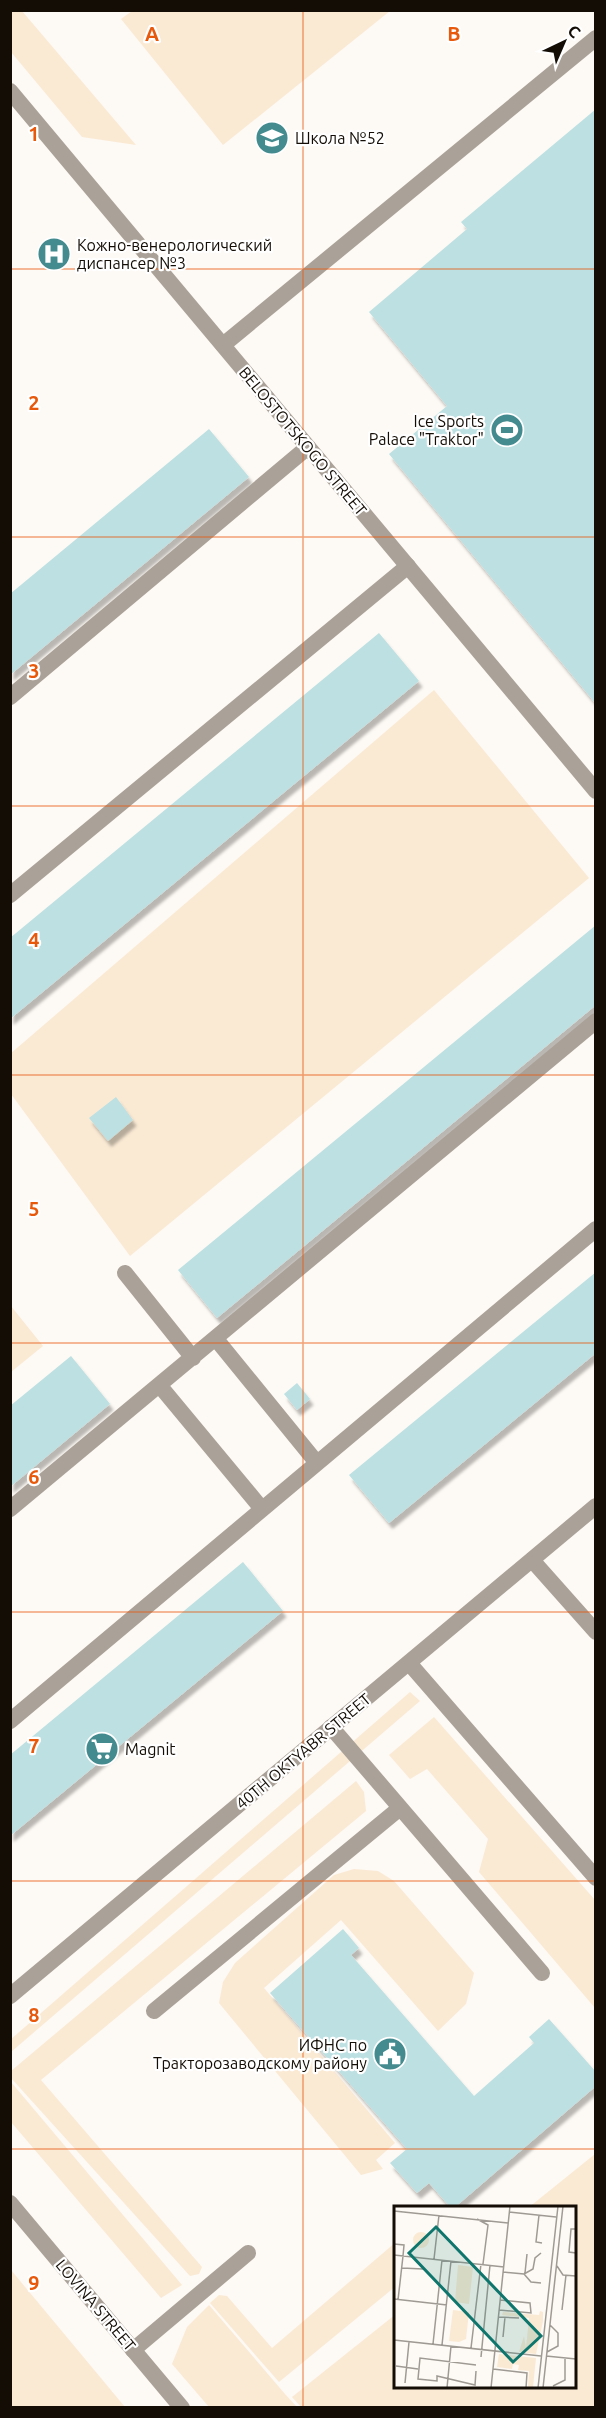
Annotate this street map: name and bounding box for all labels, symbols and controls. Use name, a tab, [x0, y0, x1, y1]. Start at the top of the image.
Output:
north arrow	[534, 12, 594, 72]
text: С	[564, 21, 584, 41]
text: A	[145, 22, 159, 45]
text: B	[447, 22, 461, 45]
school or university icon: Школа №52	[254, 120, 290, 156]
text: 1	[28, 122, 40, 145]
place label: Школа №52	[295, 129, 385, 147]
hospital icon: Кожно-венерологический диспансер №3	[36, 236, 72, 272]
place label: Кожно-венерологический диспансер №3	[77, 236, 272, 272]
street label: BELOSTOTSKOGO STREET	[236, 363, 370, 519]
text: 2	[28, 391, 40, 414]
place label: Ice Sports Palace "Traktor"	[369, 412, 484, 448]
sports icon: Ice Sports Palace "Traktor"	[489, 412, 525, 448]
text: 3	[28, 659, 40, 682]
text: 4	[28, 928, 40, 951]
text: 5	[28, 1197, 40, 1220]
text: 6	[28, 1465, 40, 1488]
street label: 40TH OKTYABR STREET	[232, 1689, 374, 1813]
supermarket icon: Magnit	[84, 1731, 120, 1767]
text: 7	[28, 1734, 40, 1757]
place label: Magnit	[125, 1740, 176, 1758]
text: 8	[28, 2003, 40, 2026]
place label: ИФНС по Тракторозаводскому району	[153, 2036, 367, 2072]
public building icon: ИФНС по Тракторозаводскому району	[372, 2036, 408, 2072]
inset map	[394, 2206, 576, 2388]
street label: LOVINA STREET	[53, 2256, 140, 2354]
text: 9	[28, 2271, 40, 2294]

